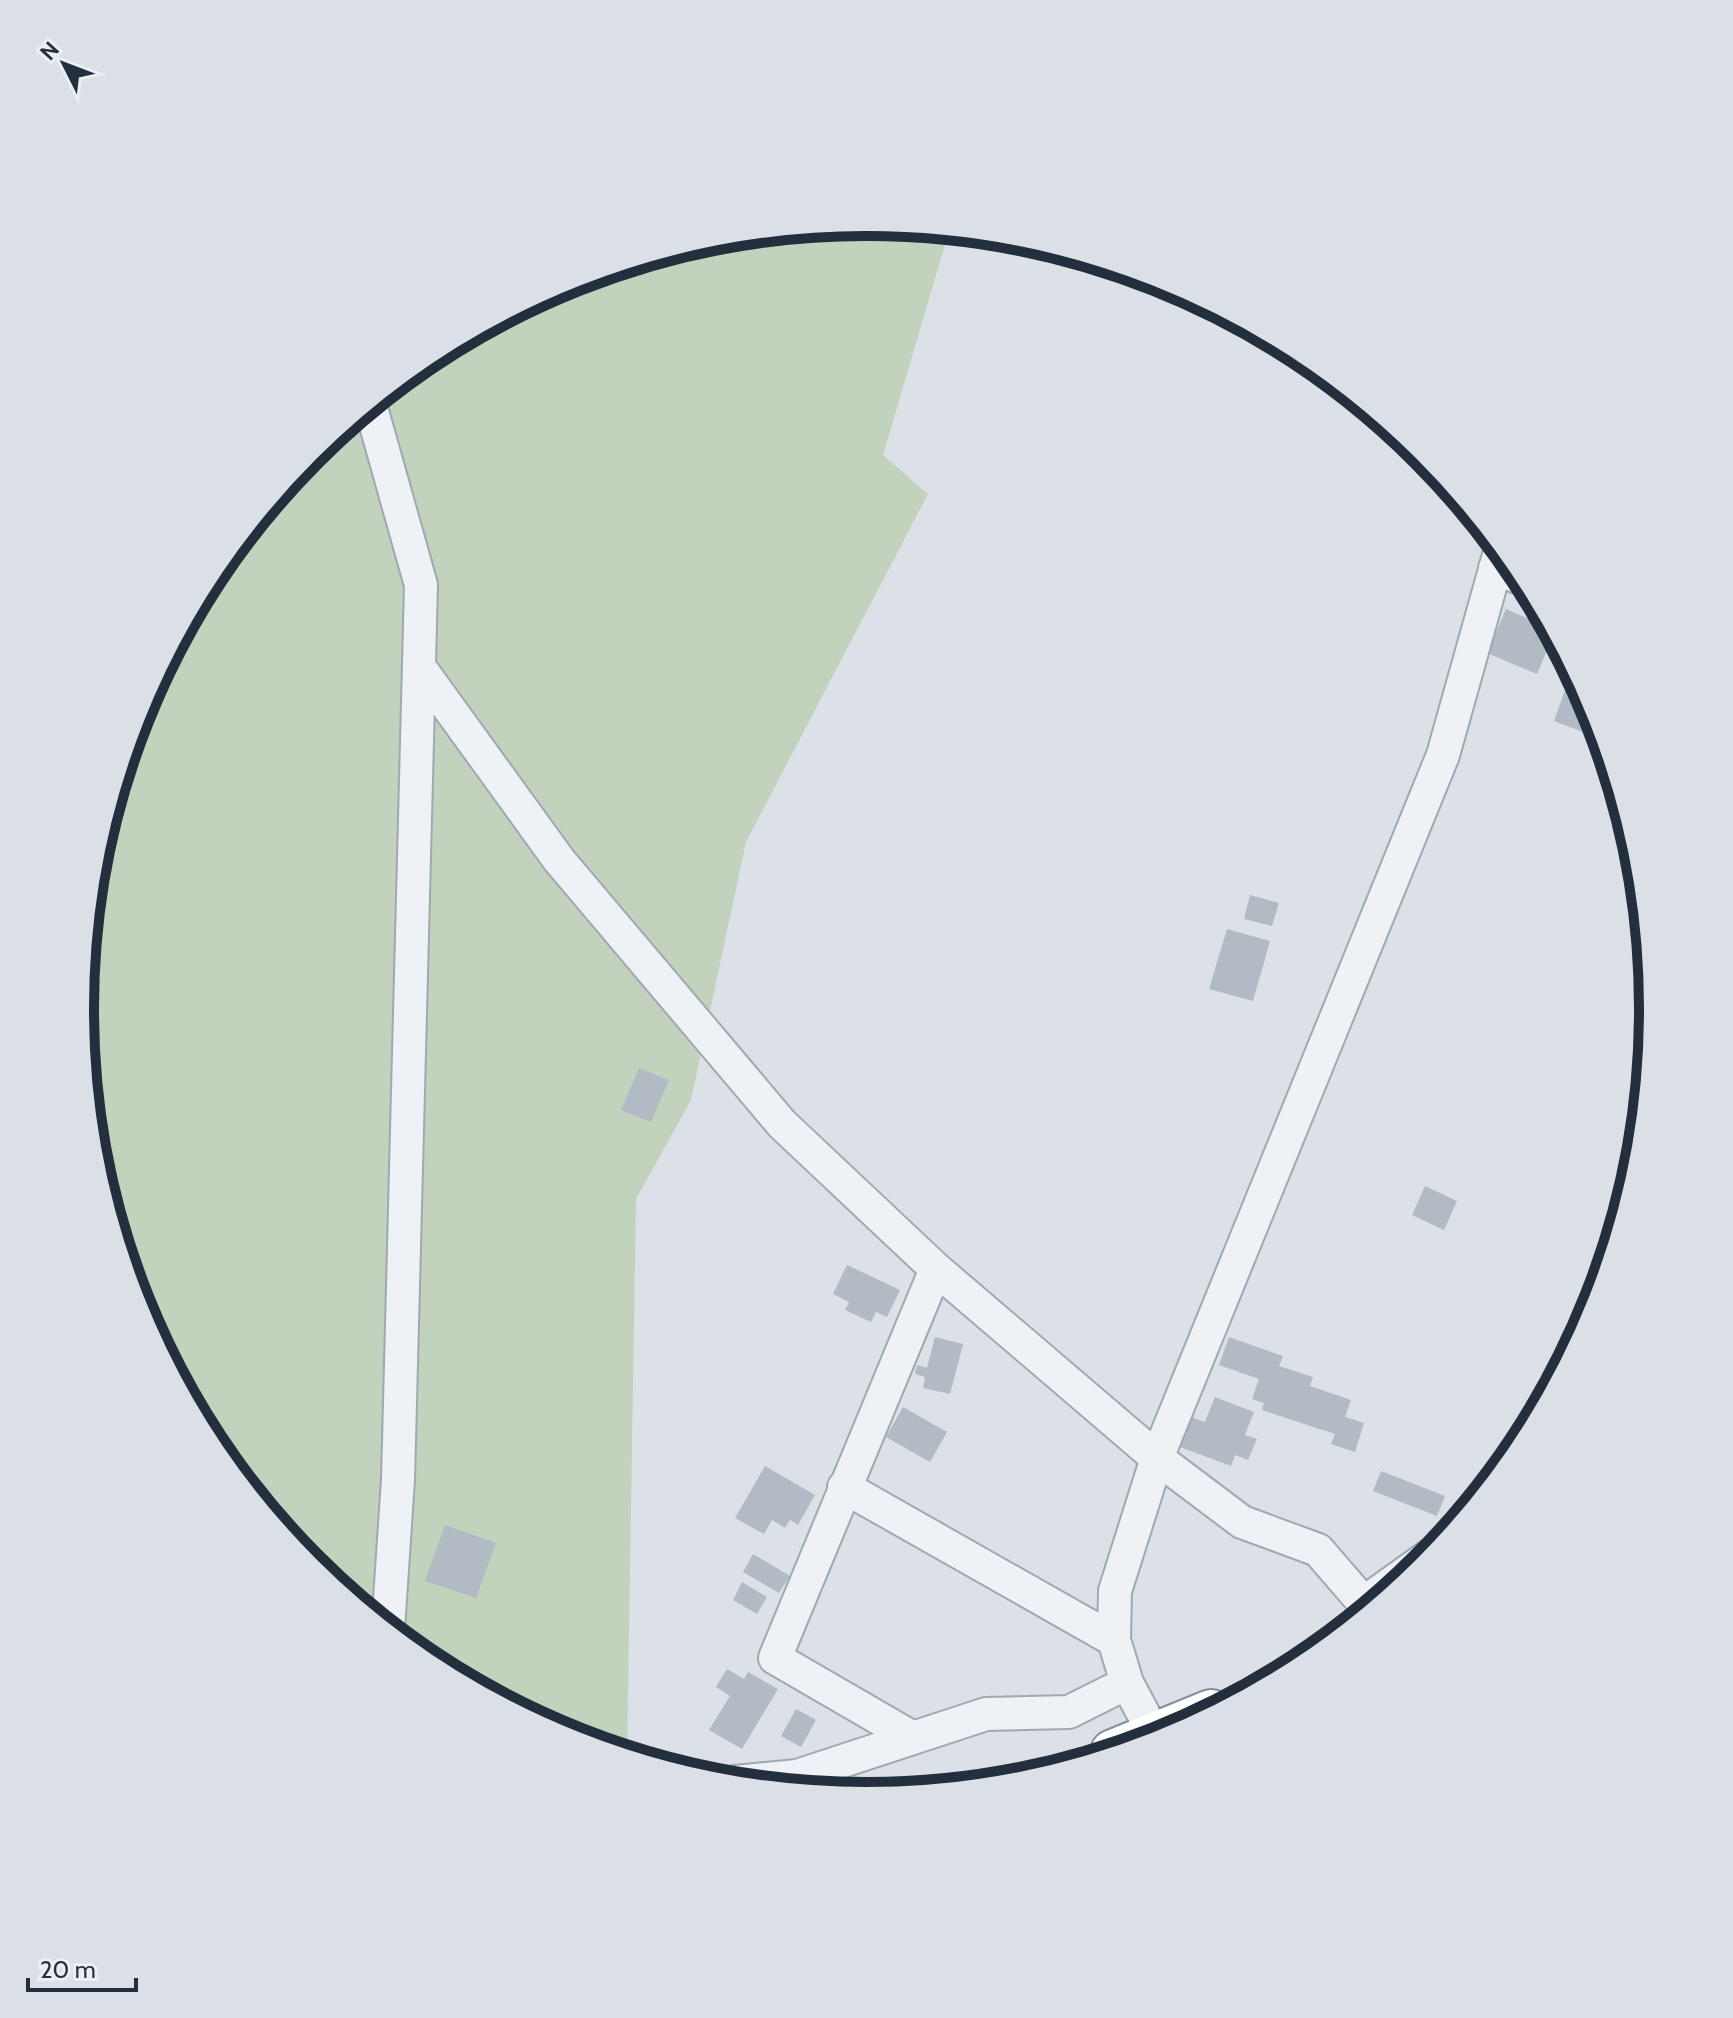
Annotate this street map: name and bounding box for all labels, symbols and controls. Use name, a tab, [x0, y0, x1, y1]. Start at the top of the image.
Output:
north arrow	[24, 24, 104, 104]
text: N	[34, 36, 65, 66]
scale bar	[28, 1942, 136, 1992]
text: 20 m	[40, 1955, 96, 1984]

